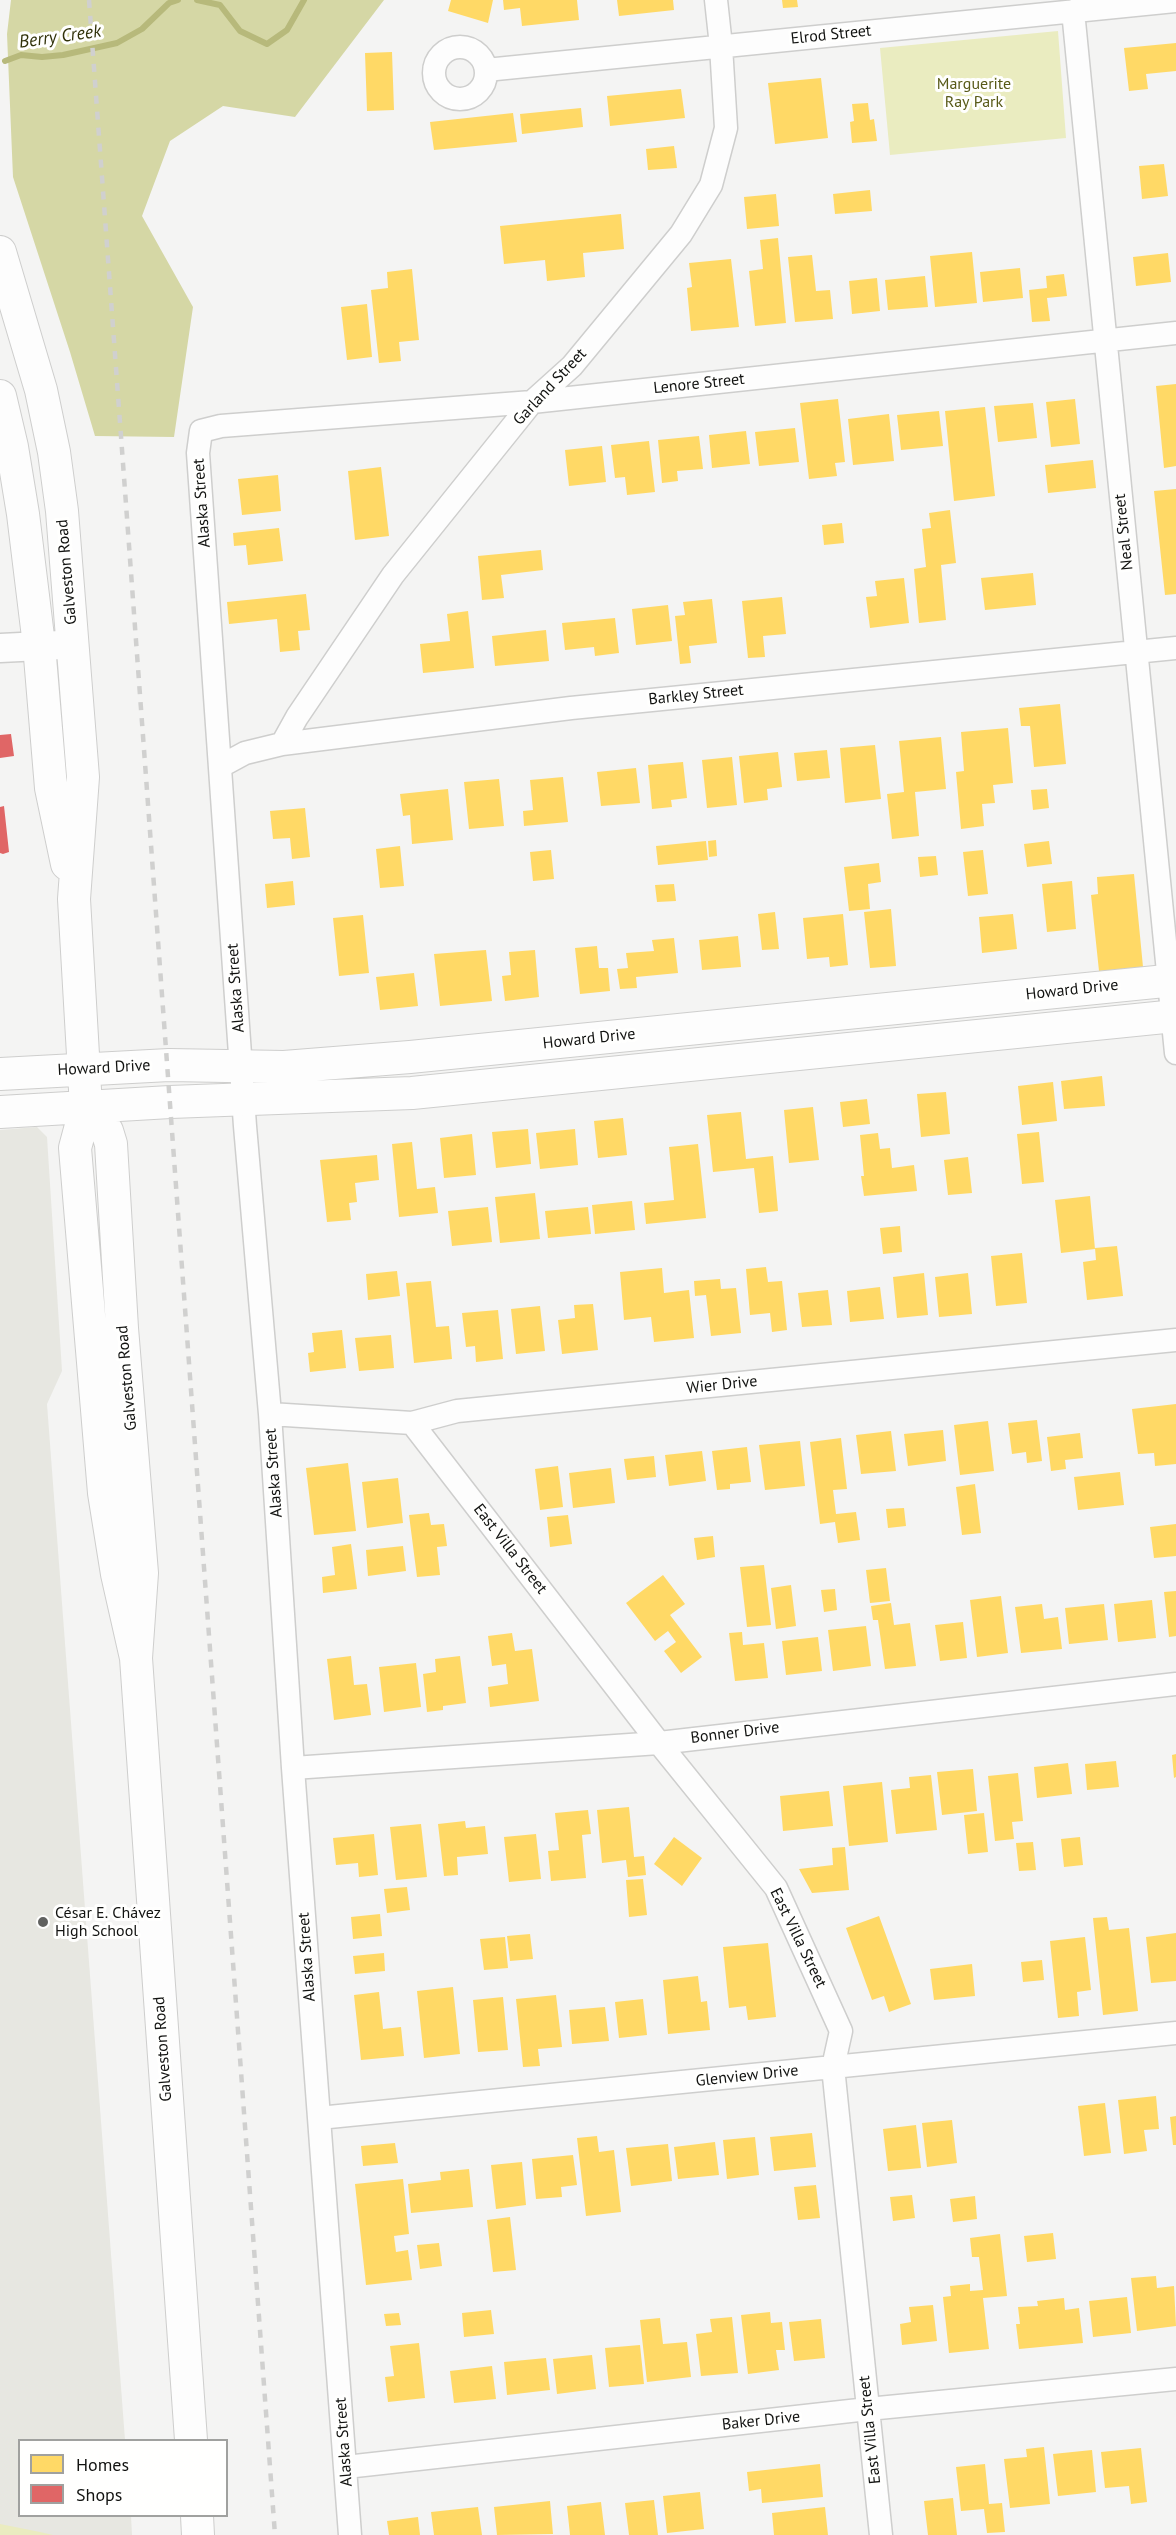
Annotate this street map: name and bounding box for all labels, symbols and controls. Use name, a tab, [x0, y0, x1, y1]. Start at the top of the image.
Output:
water label: Berry Creek	[18, 21, 102, 53]
street label: Elrod Street	[790, 21, 872, 49]
park label: Marguerite Ray Park	[937, 74, 1011, 112]
street label: Garland Street	[509, 345, 591, 429]
street label: Lenore Street	[653, 370, 745, 398]
street label: Alaska Street	[189, 458, 215, 548]
street label: Neal Street	[1110, 493, 1138, 571]
street label: Galveston Road	[53, 519, 81, 625]
street label: Barkley Street	[648, 680, 744, 710]
street label: Alaska Street	[223, 943, 249, 1033]
street label: Howard Drive	[1025, 976, 1119, 1004]
street label: Howard Drive	[542, 1025, 636, 1053]
street label: Howard Drive	[57, 1056, 151, 1080]
street label: Galveston Road	[113, 1325, 141, 1431]
street label: Wier Drive	[686, 1372, 758, 1398]
street label: Alaska Street	[261, 1428, 287, 1518]
street label: East Villa Street	[469, 1500, 551, 1598]
street label: Bonner Drive	[690, 1718, 780, 1748]
street label: East Villa Street	[766, 1885, 830, 1991]
place label: César E. Chávez High School	[55, 1903, 161, 1941]
street label: Alaska Street	[294, 1912, 320, 2002]
marker: César E. Chávez High School	[36, 1915, 50, 1929]
street label: Galveston Road	[150, 1996, 176, 2102]
street label: Glenview Drive	[695, 2061, 799, 2091]
street label: East Villa Street	[855, 2375, 885, 2485]
street label: Alaska Street	[331, 2397, 357, 2487]
street label: Baker Drive	[721, 2407, 801, 2435]
legend	[18, 2439, 228, 2517]
text: Homes	[76, 2453, 129, 2476]
text: Shops	[76, 2483, 122, 2506]

